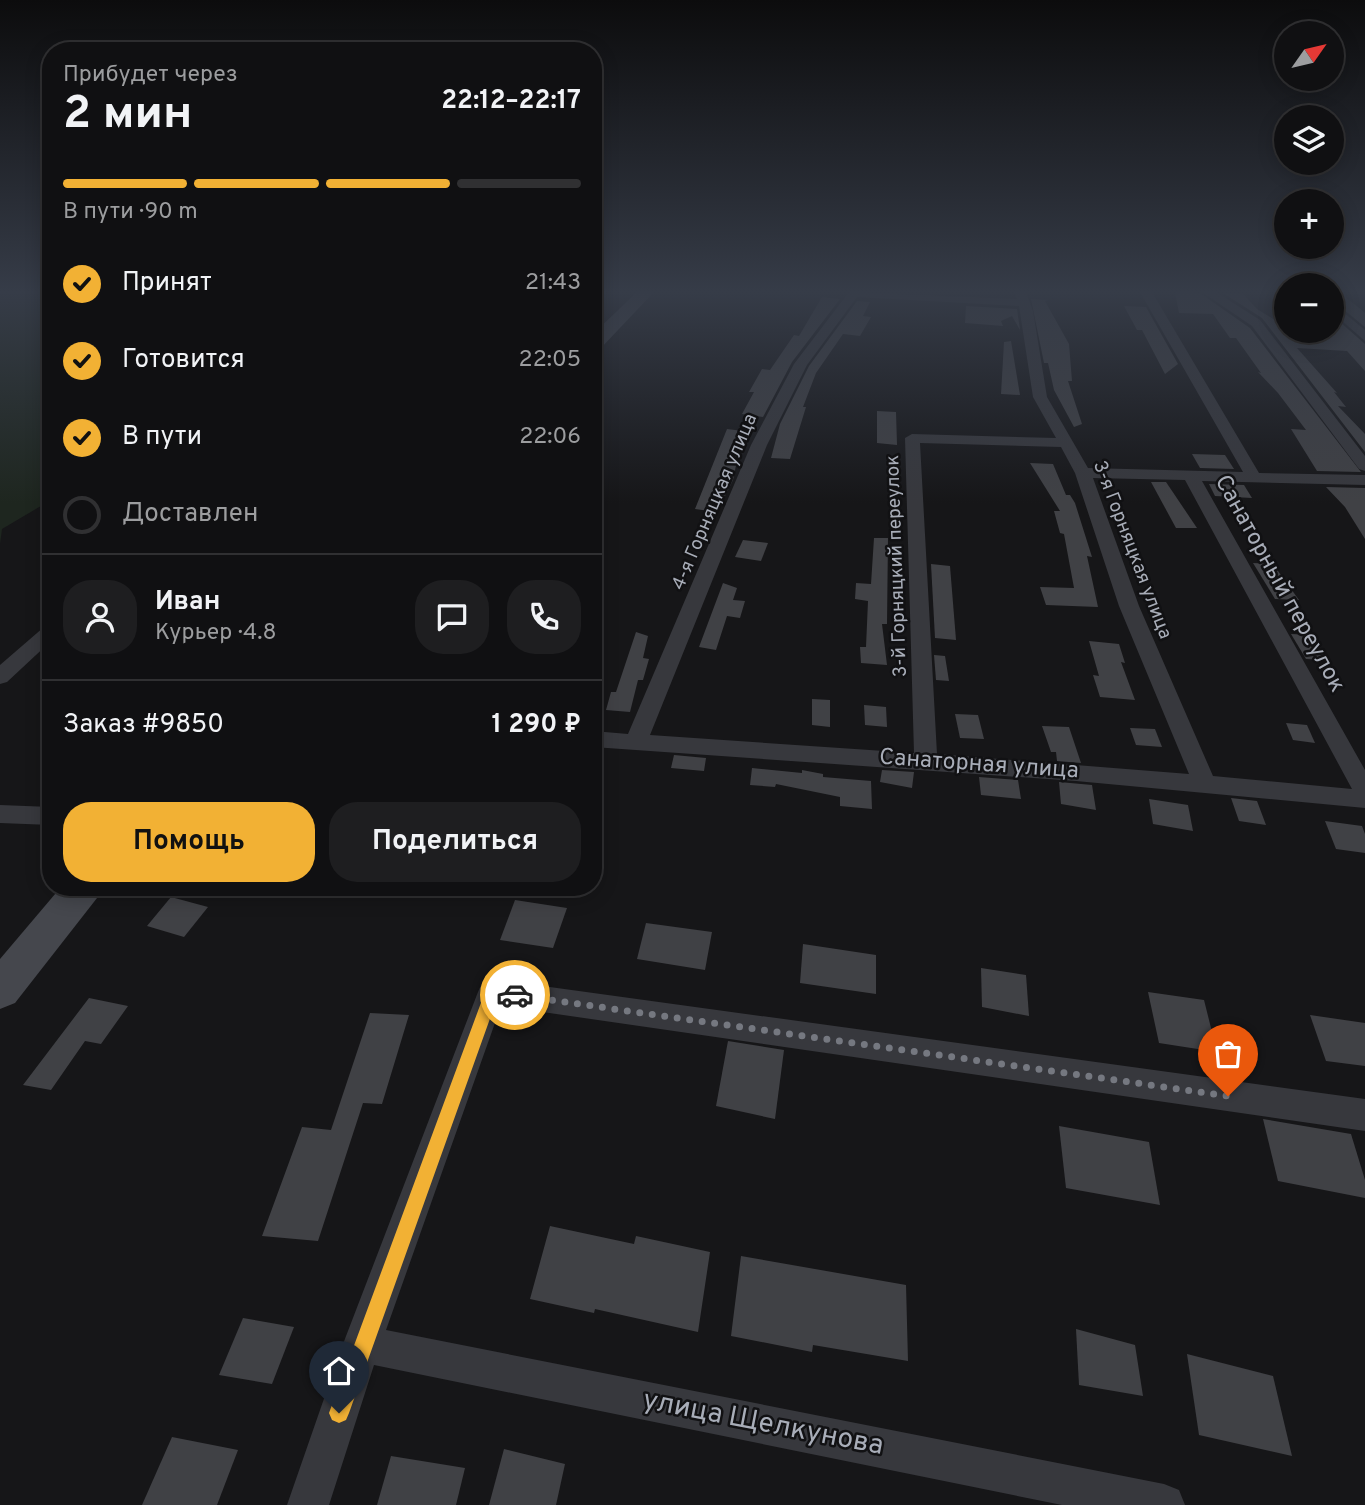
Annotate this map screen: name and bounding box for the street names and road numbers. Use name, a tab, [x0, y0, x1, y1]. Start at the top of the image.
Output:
street label: 4-я Горняцкая улица	[667, 410, 763, 594]
street label: 3-й Горняцкий переулок	[881, 454, 913, 678]
street label: 3-я Горняцкая улица	[1087, 458, 1177, 642]
street label: Санаторный переулок	[1207, 470, 1351, 698]
street label: Санаторная улица	[878, 744, 1080, 786]
street label: улица Щелкунова	[640, 1383, 886, 1465]

